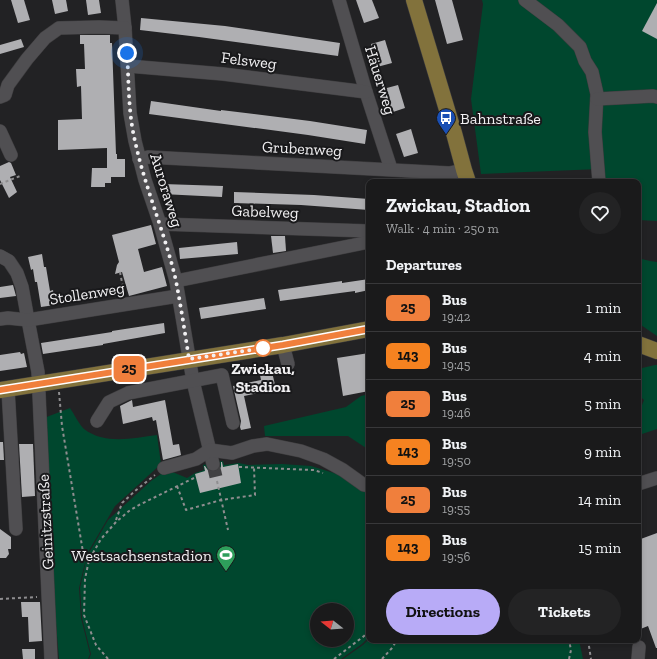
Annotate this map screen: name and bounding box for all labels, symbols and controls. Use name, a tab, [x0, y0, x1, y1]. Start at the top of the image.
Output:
your location	[117, 43, 137, 63]
street label: Häuerweg	[361, 43, 400, 117]
street label: Felsweg	[220, 48, 278, 73]
bus stop icon: Bahnstraße	[435, 107, 457, 135]
place label: Bahnstraße	[460, 109, 541, 128]
street label: Grubenweg	[262, 137, 343, 160]
street label: Auroraweg	[146, 151, 187, 230]
button: heart	[579, 192, 621, 234]
text: Zwickau, Stadion	[386, 194, 530, 217]
street label: Gabelweg	[231, 201, 299, 222]
text: Walk · 4 min · 250 m	[386, 221, 499, 236]
text: Departures	[386, 256, 462, 274]
street label: Stollenweg	[48, 278, 126, 309]
text: Bus	[442, 291, 467, 309]
text: 25	[401, 299, 415, 316]
text: 1 min	[586, 299, 621, 317]
text: 19:42	[442, 309, 471, 324]
marker: Zwickau, Stadion	[254, 339, 272, 357]
text: Bus	[442, 339, 467, 357]
text: 143	[397, 347, 419, 364]
text: 4 min	[584, 347, 621, 365]
line badge: 25	[111, 356, 147, 382]
text: 19:45	[442, 357, 470, 372]
place label: Zwickau, Stadion	[231, 359, 295, 396]
text: 25	[122, 360, 136, 377]
text: Bus	[442, 387, 467, 405]
text: 25	[401, 395, 415, 412]
text: 5 min	[584, 395, 621, 413]
text: 19:46	[442, 405, 471, 420]
text: Bus	[442, 435, 467, 453]
text: 143	[397, 443, 419, 460]
text: 9 min	[584, 443, 621, 461]
text: 19:50	[442, 453, 471, 468]
street label: Geinitzstraße	[34, 474, 57, 570]
text: Bus	[442, 483, 467, 501]
text: 25	[401, 491, 415, 508]
text: 14 min	[578, 491, 621, 509]
text: 19:55	[442, 501, 470, 516]
text: Bus	[442, 531, 467, 549]
text: 143	[397, 539, 419, 556]
text: 15 min	[578, 539, 621, 557]
sports icon: Westsachsenstadion	[215, 544, 237, 572]
place label: Westsachsenstadion	[71, 546, 213, 565]
text: 19:56	[442, 549, 470, 564]
button: Directions	[386, 589, 500, 635]
button: Tickets	[508, 589, 621, 635]
north arrow	[310, 603, 354, 647]
map controls	[310, 603, 354, 647]

